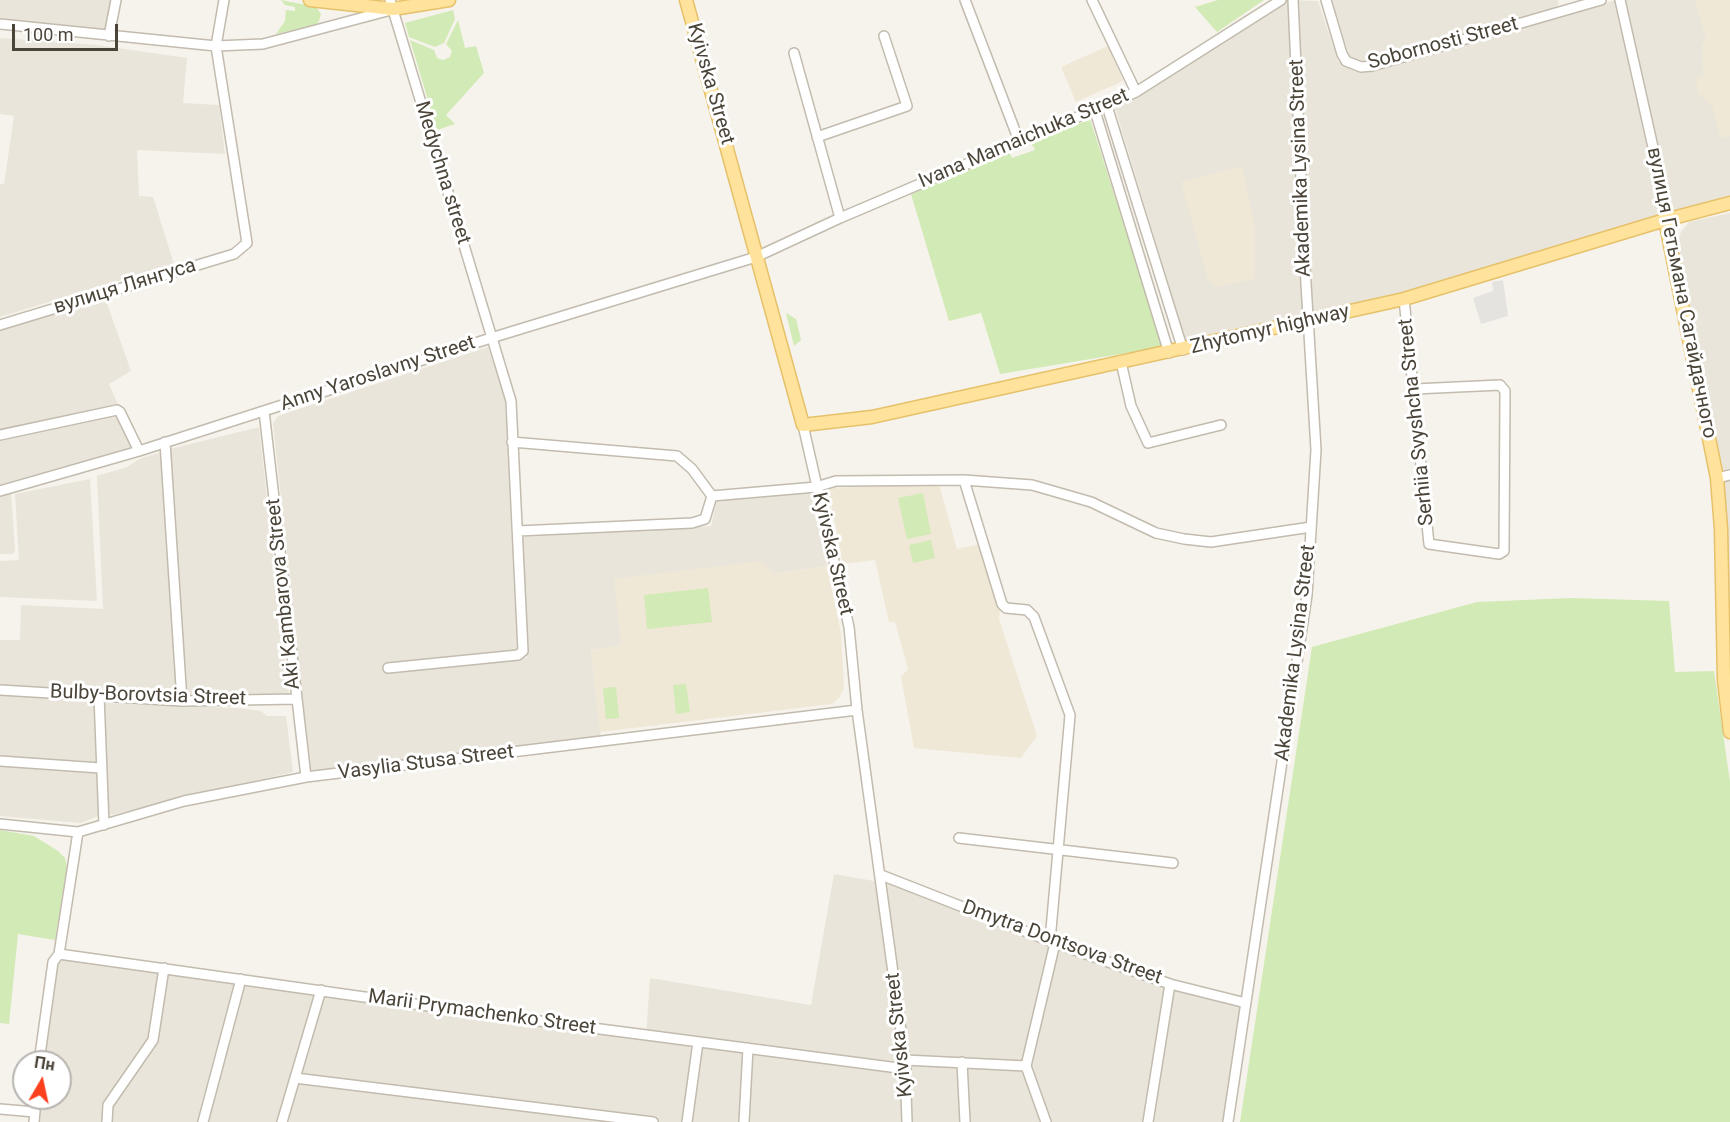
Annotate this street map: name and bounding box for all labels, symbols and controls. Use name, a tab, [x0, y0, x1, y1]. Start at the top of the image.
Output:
scale bar	[15, 12, 122, 50]
street label: Sobornosti Street	[1365, 12, 1521, 76]
street label: Kyivska Street	[681, 21, 739, 147]
text: 100 m	[23, 24, 74, 45]
street label: Akademika Lysina Street	[1285, 59, 1317, 277]
street label: Ivana Mamaichuka Street	[915, 84, 1133, 194]
street label: Medychna street	[409, 99, 475, 247]
street label: вулиця Гетьмана Сагайдачного	[1641, 146, 1721, 440]
street label: вулиця Лянгуса	[51, 254, 199, 320]
street label: Zhytomyr highway	[1188, 300, 1352, 360]
street label: Serhiia Svyshcha Street	[1394, 317, 1440, 527]
street label: Anny Yaroslavny Street	[277, 331, 479, 417]
street label: Kyivska Street	[806, 490, 858, 618]
street label: Aki Kambarova Street	[262, 497, 306, 691]
street label: Akademika Lysina Street	[1271, 543, 1321, 763]
street label: Bulby-Borovtsia Street	[50, 681, 246, 711]
street label: Vasylia Stusa Street	[337, 740, 515, 786]
street label: Dmytra Dontsova Street	[959, 896, 1165, 990]
street label: Kyivska Street	[882, 971, 918, 1099]
street label: Marii Prymachenko Street	[367, 985, 597, 1041]
north arrow	[12, 1050, 72, 1110]
text: Пн	[33, 1053, 56, 1075]

